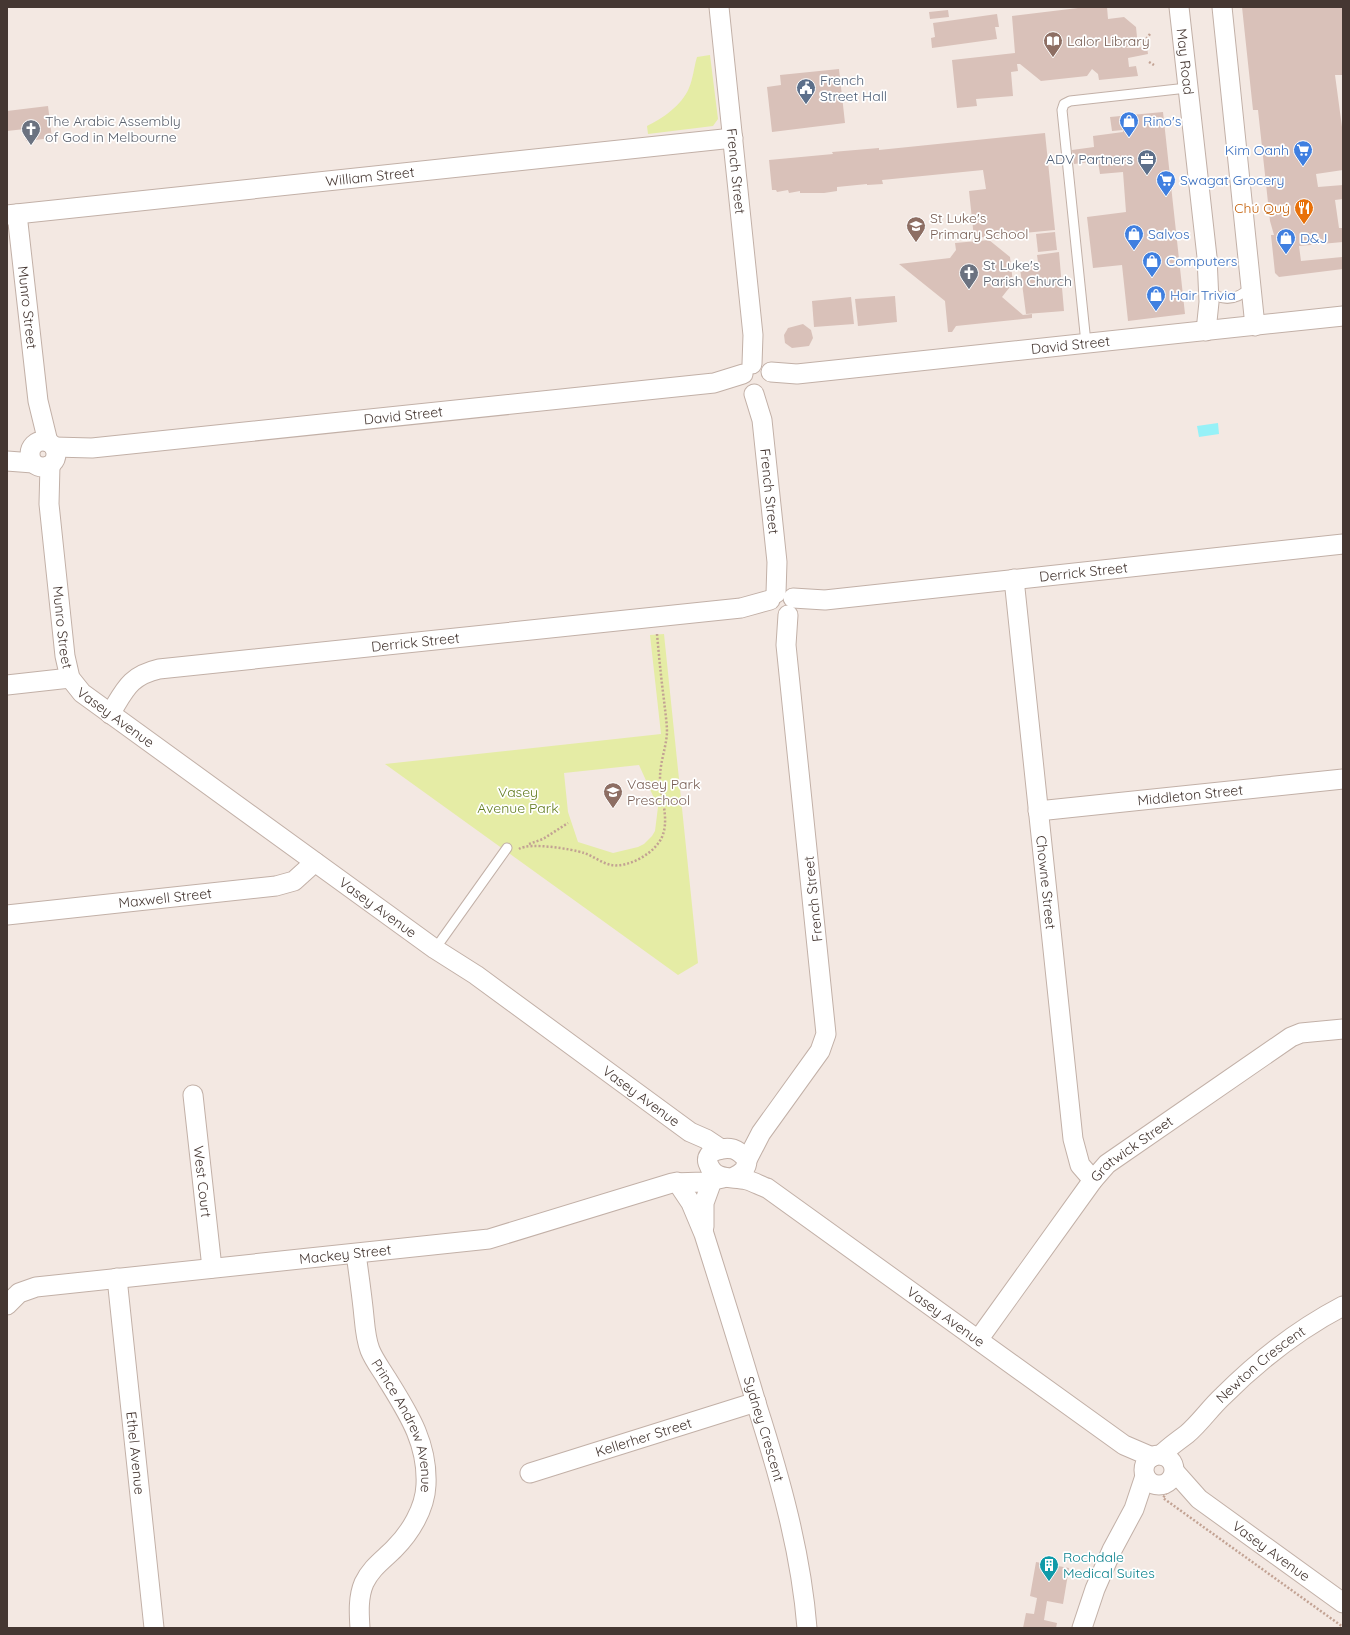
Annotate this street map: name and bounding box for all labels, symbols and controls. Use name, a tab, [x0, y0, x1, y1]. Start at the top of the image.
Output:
street label: May Road	[1172, 28, 1198, 96]
library icon: Lalor Library	[1042, 30, 1064, 58]
place label: Lalor Library	[1067, 32, 1150, 50]
place label: French Street Hall	[820, 71, 887, 105]
public building icon: French Street Hall	[795, 77, 817, 105]
shop icon: Rino's	[1118, 110, 1140, 138]
place label: The Arabic Assembly of God in Melbourne	[45, 112, 181, 146]
place label: Rino's	[1143, 112, 1181, 130]
church icon: The Arabic Assembly of God in Melbourne	[20, 118, 42, 146]
street label: French Street	[723, 127, 749, 215]
supermarket icon: Kim Oanh	[1292, 139, 1314, 167]
place label: Kim Oanh	[1225, 141, 1289, 159]
office icon: ADV Partners	[1136, 148, 1158, 176]
place label: ADV Partners	[1046, 150, 1133, 168]
street label: William Street	[325, 163, 416, 190]
supermarket icon: Swagat Grocery	[1155, 169, 1177, 197]
place label: Swagat Grocery	[1180, 171, 1284, 189]
restaurant icon: Chú Quý	[1293, 197, 1315, 225]
place label: Chú Quý	[1234, 199, 1290, 217]
place label: St Luke's Primary School	[930, 209, 1028, 243]
school or university icon: St Luke's Primary School	[905, 215, 927, 243]
shop icon: Salvos	[1123, 223, 1145, 251]
place label: Salvos	[1148, 225, 1190, 243]
shop icon: D&J	[1275, 227, 1297, 255]
place label: D&J	[1300, 229, 1328, 247]
shop icon: Computers	[1141, 250, 1163, 278]
place label: Computers	[1166, 252, 1237, 270]
place label: St Luke's Parish Church	[983, 256, 1072, 290]
church icon: St Luke's Parish Church	[958, 262, 980, 290]
street label: Munro Street	[14, 265, 41, 350]
shop icon: Hair Trivia	[1145, 284, 1167, 312]
place label: Hair Trivia	[1170, 286, 1236, 304]
street label: David Street	[1030, 332, 1111, 358]
street label: David Street	[363, 402, 444, 429]
street label: French Street	[756, 448, 783, 535]
street label: Derrick Street	[1038, 558, 1129, 586]
street label: Munro Street	[49, 585, 77, 671]
street label: Derrick Street	[370, 629, 461, 656]
street label: Vasey Avenue	[73, 683, 158, 752]
place label: Vasey Park Preschool	[627, 775, 700, 809]
school or university icon: Vasey Park Preschool	[602, 781, 624, 809]
street label: Middleton Street	[1137, 781, 1244, 810]
park label: Vasey Avenue Park	[477, 783, 559, 817]
street label: Chowne Street	[1032, 835, 1060, 930]
street label: French Street	[800, 855, 826, 943]
street label: Vasey Avenue	[335, 873, 420, 942]
street label: Maxwell Street	[117, 884, 213, 912]
street label: Vasey Avenue	[599, 1062, 683, 1131]
street label: Gratwick Street	[1086, 1112, 1177, 1186]
street label: West Court	[190, 1145, 215, 1219]
street label: Mackey Street	[298, 1240, 392, 1268]
street label: Vasey Avenue	[903, 1283, 988, 1351]
street label: Newton Crescent	[1212, 1322, 1309, 1407]
street label: Prince Andrew Avenue	[367, 1355, 435, 1494]
street label: Sydney Crescent	[740, 1374, 788, 1484]
street label: Ethel Avenue	[122, 1411, 149, 1496]
street label: Kellerher Street	[593, 1414, 694, 1461]
street label: Vasey Avenue	[1229, 1517, 1314, 1585]
place label: Rochdale Medical Suites	[1063, 1548, 1155, 1582]
building icon: Rochdale Medical Suites	[1038, 1554, 1060, 1582]

